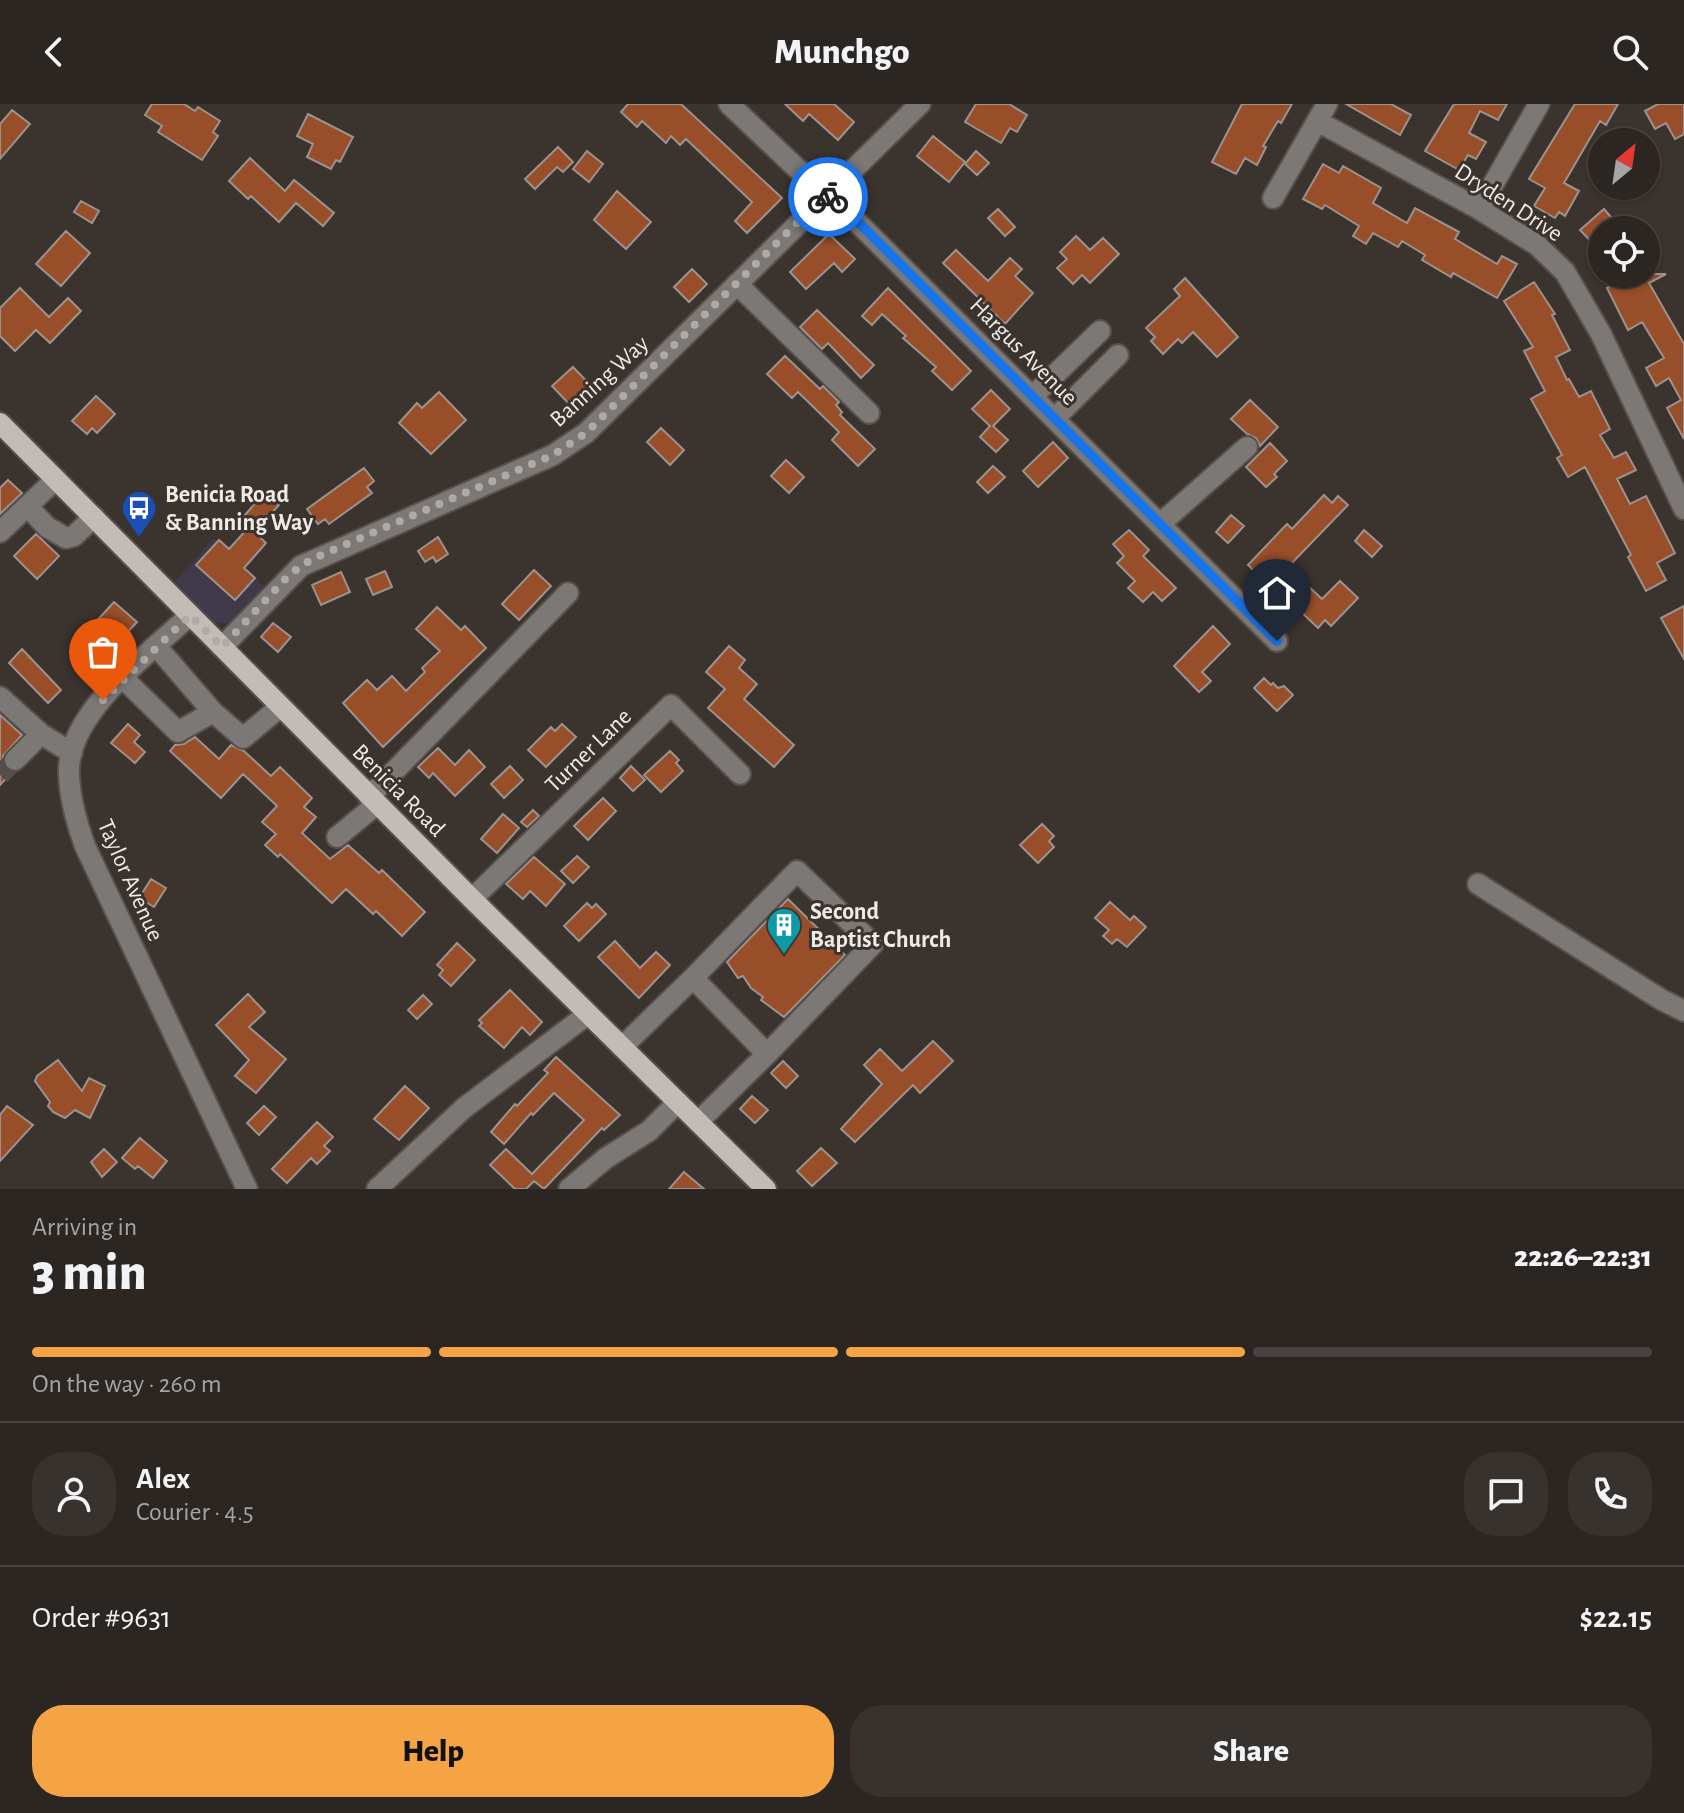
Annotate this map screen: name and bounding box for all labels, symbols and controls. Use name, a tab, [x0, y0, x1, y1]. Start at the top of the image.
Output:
icon: back	[32, 30, 76, 74]
icon: search	[1608, 30, 1652, 74]
text: Munchgo	[774, 34, 910, 70]
north arrow	[1588, 128, 1660, 200]
map controls	[1588, 128, 1660, 288]
courier	[788, 157, 868, 237]
street label: Dryden Drive	[1450, 159, 1567, 246]
icon: bike	[806, 175, 850, 219]
button: locate	[1588, 216, 1660, 288]
street label: Hargus Avenue	[965, 293, 1082, 410]
street label: Banning Way	[546, 332, 654, 432]
place label: Benicia Road & Banning Way	[165, 483, 313, 535]
bus stop icon: Benicia Road & Banning Way	[120, 489, 158, 539]
pin	[1243, 559, 1311, 641]
icon: home	[1255, 571, 1299, 615]
pin	[69, 618, 137, 700]
icon: bag	[81, 630, 125, 674]
street label: Turner Lane	[541, 704, 636, 797]
street label: Benicia Road	[347, 740, 449, 842]
street label: Taylor Avenue	[93, 816, 168, 945]
place label: Second Baptist Church	[810, 900, 951, 952]
building icon: Second Baptist Church	[765, 906, 803, 956]
text: Arriving in	[32, 1214, 137, 1240]
text: 22:26–22:31	[1514, 1242, 1652, 1272]
text: 3 min	[32, 1247, 146, 1299]
text: On the way · 260 m	[32, 1371, 222, 1397]
button: person	[32, 1452, 116, 1536]
button: chat	[1464, 1452, 1548, 1536]
button: phone	[1568, 1452, 1652, 1536]
text: Alex	[136, 1464, 190, 1494]
text: Courier · 4.5	[136, 1499, 254, 1525]
text: Order #9631	[32, 1603, 171, 1633]
text: $22.15	[1580, 1603, 1652, 1633]
button: Help	[32, 1705, 834, 1797]
button: Share	[850, 1705, 1652, 1797]

